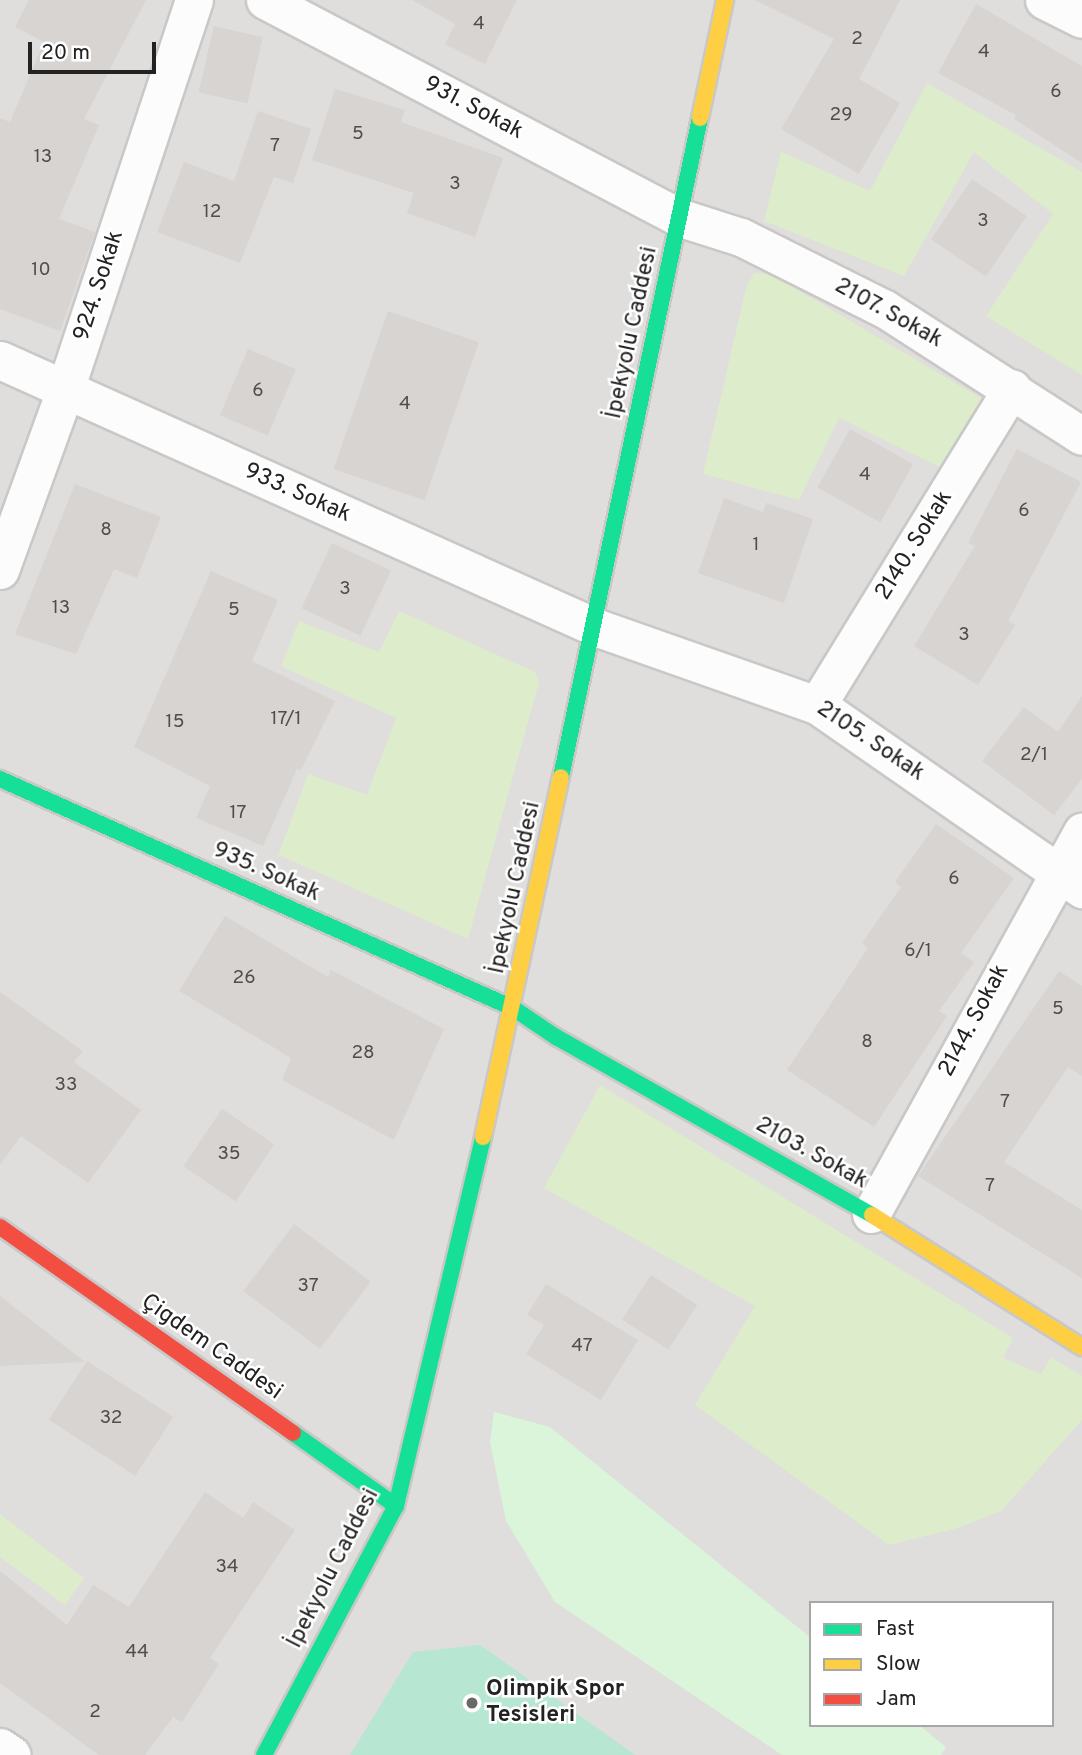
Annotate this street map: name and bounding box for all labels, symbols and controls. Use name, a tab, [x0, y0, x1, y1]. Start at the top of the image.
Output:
house number: 4	[473, 14, 485, 36]
scale bar	[32, 28, 159, 72]
house number: 2	[851, 29, 863, 51]
text: 20 m	[41, 40, 90, 67]
house number: 4	[978, 42, 990, 64]
street label: 931. Sokak	[419, 71, 527, 147]
house number: 6	[1050, 82, 1062, 104]
house number: 29	[830, 105, 852, 127]
house number: 5	[352, 124, 364, 146]
house number: 7	[270, 136, 280, 158]
house number: 13	[34, 147, 52, 169]
house number: 3	[449, 174, 461, 196]
house number: 12	[203, 202, 221, 224]
house number: 3	[977, 211, 989, 233]
street label: 924. Sokak	[69, 227, 131, 345]
street label: İpekyolu Caddesi	[601, 244, 665, 422]
house number: 10	[31, 260, 51, 282]
street label: 2107. Sokak	[829, 273, 947, 355]
house number: 6	[252, 381, 264, 403]
house number: 4	[399, 394, 411, 416]
street label: 933. Sokak	[239, 458, 355, 530]
house number: 4	[859, 465, 871, 487]
street label: 2140. Sokak	[870, 486, 960, 606]
house number: 6	[1018, 501, 1030, 523]
house number: 8	[100, 520, 112, 542]
house number: 1	[752, 535, 760, 557]
house number: 3	[339, 579, 351, 601]
house number: 13	[52, 598, 70, 620]
house number: 5	[228, 600, 240, 622]
house number: 3	[958, 625, 970, 647]
street label: 2105. Sokak	[811, 696, 929, 788]
house number: 17/1	[270, 709, 302, 731]
house number: 15	[166, 712, 184, 734]
house number: 2/1	[1020, 745, 1048, 767]
street label: İpekyolu Caddesi	[484, 799, 548, 977]
house number: 17	[230, 803, 246, 825]
street label: 935. Sokak	[208, 837, 324, 909]
house number: 6	[948, 869, 960, 891]
house number: 6/1	[904, 941, 932, 963]
street label: 2144. Sokak	[934, 960, 1016, 1082]
house number: 26	[233, 968, 255, 990]
house number: 5	[1052, 999, 1064, 1021]
house number: 8	[861, 1032, 873, 1054]
house number: 28	[351, 1043, 375, 1065]
house number: 33	[55, 1075, 77, 1097]
house number: 7	[1000, 1092, 1010, 1114]
street label: 2103. Sokak	[750, 1112, 872, 1196]
house number: 35	[217, 1144, 241, 1166]
house number: 7	[985, 1176, 995, 1198]
house number: 37	[297, 1276, 319, 1298]
street label: Çigdem Caddesi	[135, 1289, 287, 1407]
house number: 47	[571, 1336, 593, 1358]
house number: 32	[100, 1408, 122, 1430]
street label: İpekyolu Caddesi	[282, 1485, 386, 1653]
house number: 34	[215, 1557, 239, 1579]
legend	[809, 1601, 1054, 1727]
text: Fast	[876, 1616, 915, 1643]
house number: 44	[125, 1642, 149, 1664]
text: Slow	[876, 1651, 921, 1678]
place label: Olimpik Spor Tesisleri	[486, 1676, 624, 1730]
text: Jam	[876, 1686, 917, 1713]
marker: Olimpik Spor Tesisleri	[464, 1695, 480, 1711]
house number: 2	[89, 1702, 101, 1724]

